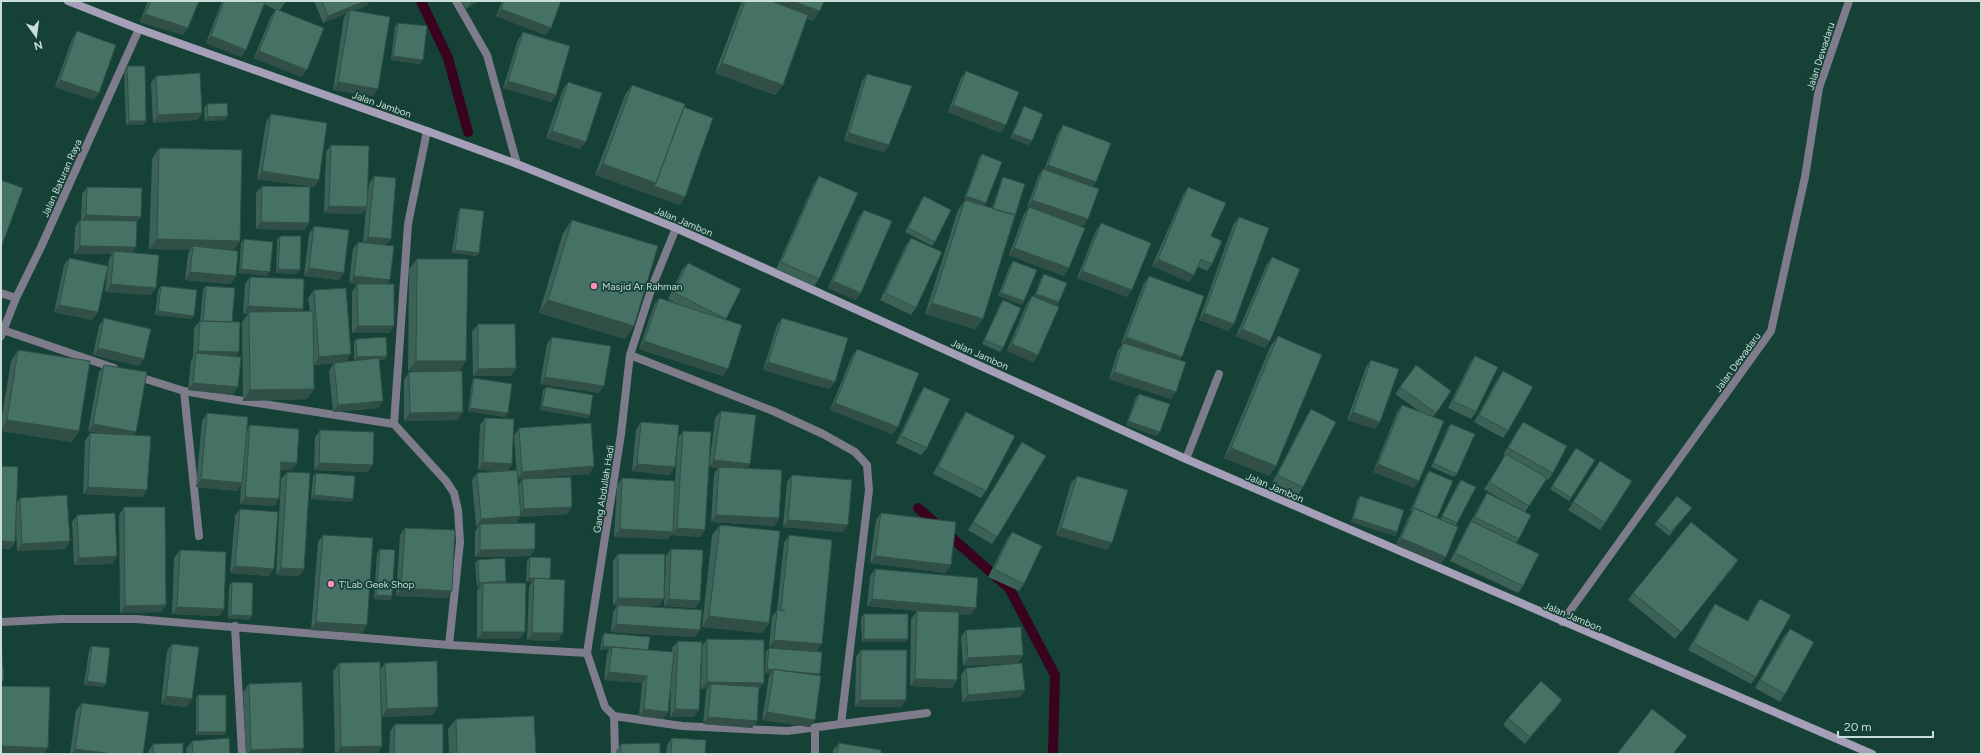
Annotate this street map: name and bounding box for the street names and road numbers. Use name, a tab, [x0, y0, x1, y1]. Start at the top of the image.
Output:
street label: Jalan Dewadaru	[1803, 21, 1838, 92]
street label: Jalan Jambon	[351, 88, 413, 121]
street label: Jalan Baturan Raya	[38, 137, 85, 219]
street label: Jalan Jambon	[653, 203, 715, 240]
street label: Jalan Dewadaru	[1711, 330, 1763, 395]
street label: Jalan Jambon	[949, 336, 1011, 373]
street label: Gang Abdullah Hadi	[590, 444, 617, 534]
street label: Jalan Jambon	[1244, 469, 1306, 506]
street label: Jalan Jambon	[1542, 598, 1604, 635]

